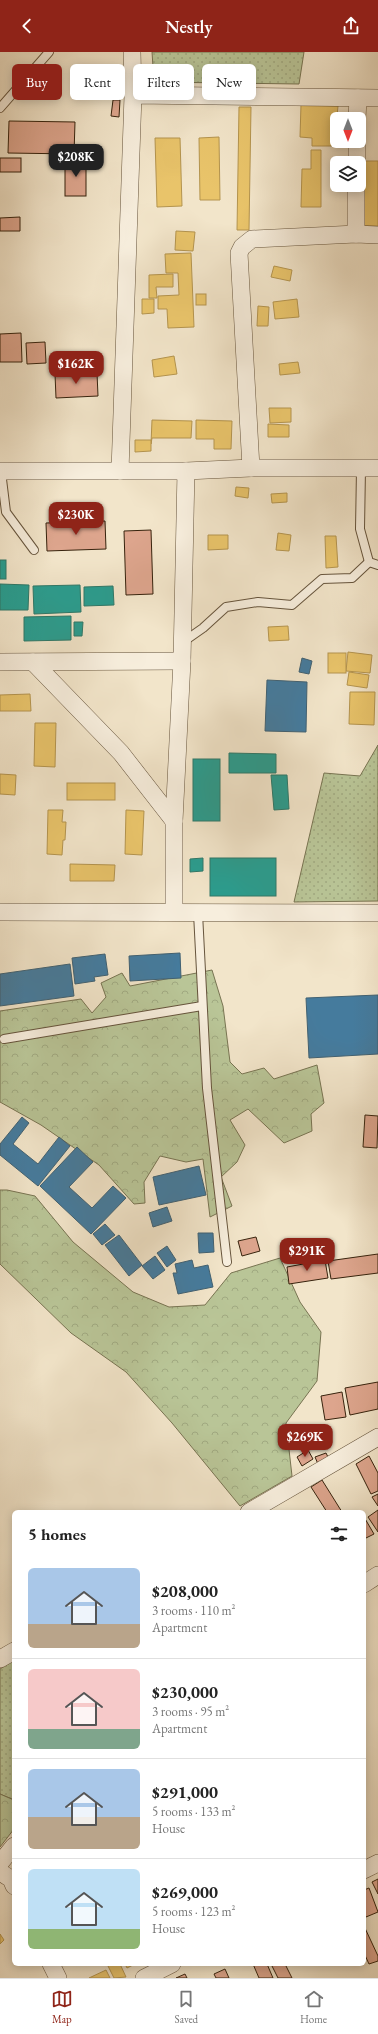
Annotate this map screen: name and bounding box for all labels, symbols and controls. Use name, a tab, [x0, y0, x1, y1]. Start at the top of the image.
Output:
icon: back	[16, 15, 38, 37]
text: Nestly	[165, 15, 213, 38]
icon: share	[340, 15, 362, 37]
chip: Buy	[12, 64, 62, 100]
chip: Rent	[70, 64, 125, 100]
chip: Filters	[133, 64, 194, 100]
chip: New	[202, 64, 256, 100]
north arrow	[330, 112, 366, 148]
map controls	[330, 112, 366, 192]
pin: $208K	[48, 144, 104, 178]
text: $208K	[58, 148, 94, 165]
button: layers	[330, 156, 366, 192]
pin: $162K	[48, 351, 104, 385]
text: $162K	[58, 355, 94, 372]
pin: $230K	[48, 502, 104, 536]
text: $230K	[58, 506, 94, 523]
pin: $291K	[279, 1238, 335, 1272]
text: $291K	[289, 1242, 325, 1259]
pin: $269K	[277, 1424, 333, 1458]
text: $269K	[287, 1428, 323, 1445]
text: 5 homes	[28, 1523, 86, 1545]
icon: filters	[328, 1523, 350, 1545]
text: $208,000	[152, 1580, 218, 1602]
icon: home	[60, 1584, 108, 1632]
text: 3 rooms · 110 m²	[152, 1602, 236, 1619]
text: Apartment	[152, 1619, 207, 1636]
text: $230,000	[152, 1681, 218, 1703]
icon: home	[60, 1685, 108, 1733]
text: 3 rooms · 95 m²	[152, 1703, 229, 1720]
text: Apartment	[152, 1720, 207, 1737]
text: $291,000	[152, 1781, 218, 1803]
icon: home	[60, 1785, 108, 1833]
text: 5 rooms · 133 m²	[152, 1803, 236, 1820]
text: House	[152, 1820, 185, 1837]
text: $269,000	[152, 1881, 218, 1903]
icon: home	[60, 1885, 108, 1933]
text: 5 rooms · 123 m²	[152, 1903, 236, 1920]
text: House	[152, 1920, 185, 1937]
tab: Map	[51, 1988, 73, 2026]
tab: Saved	[175, 1988, 198, 2026]
tab: Home	[300, 1988, 327, 2026]

